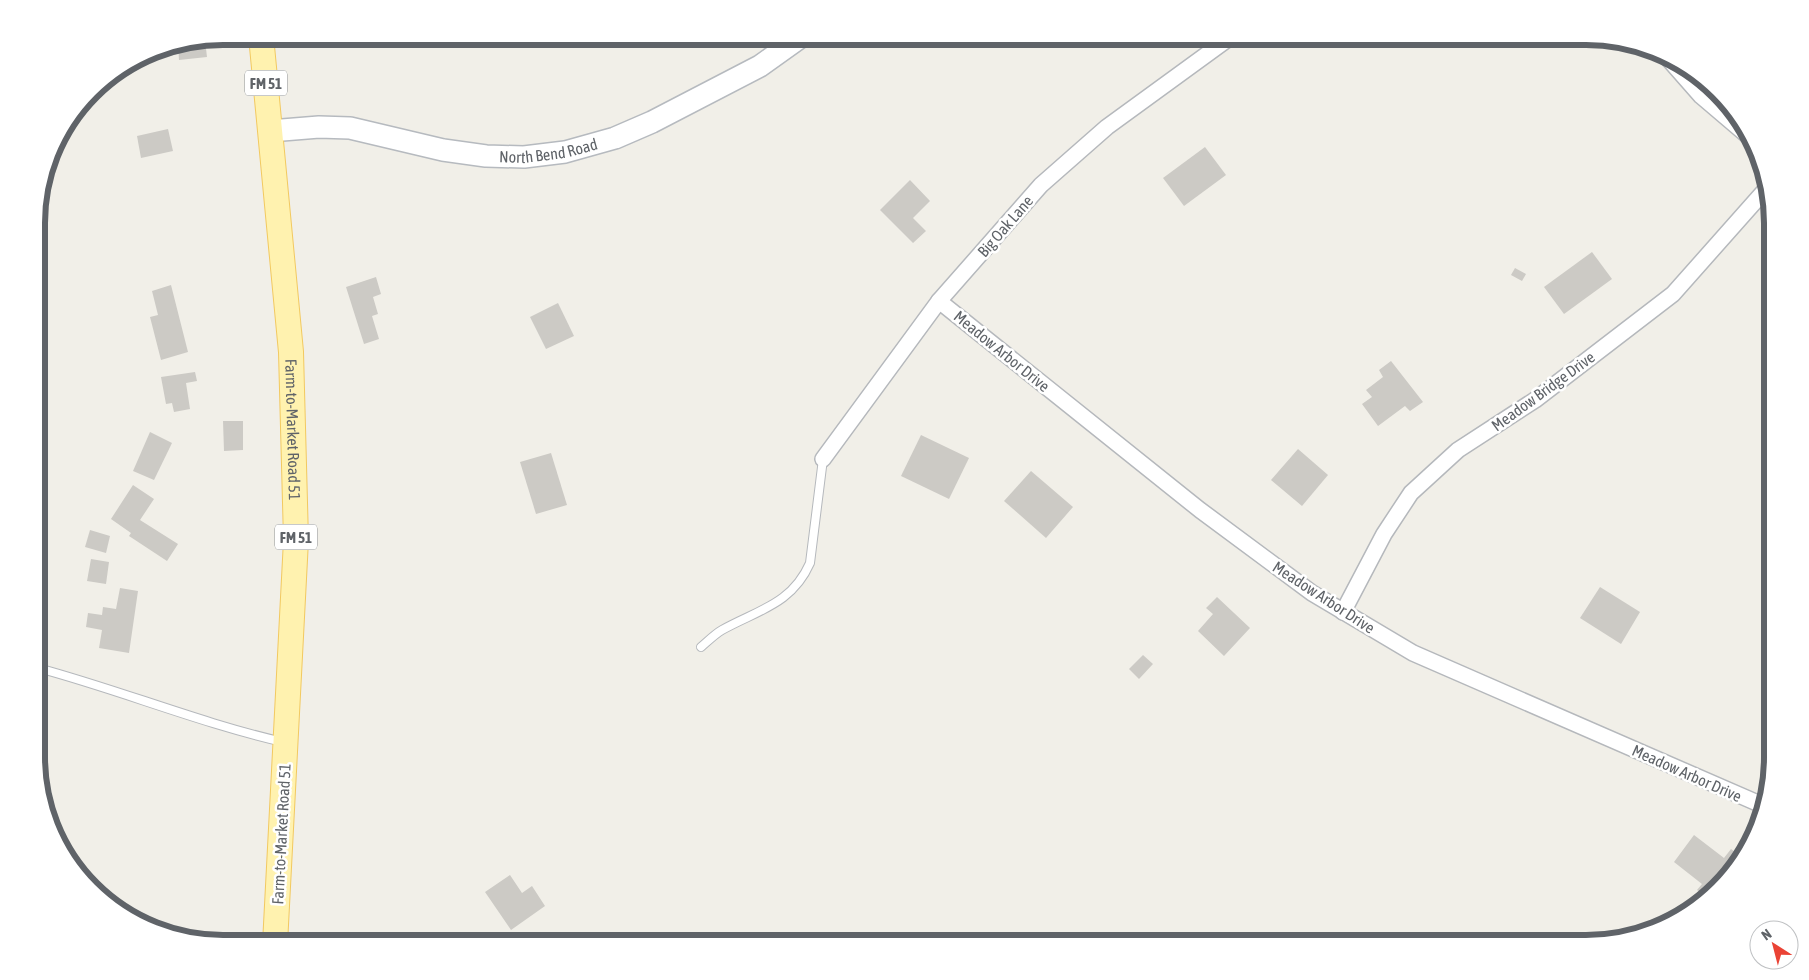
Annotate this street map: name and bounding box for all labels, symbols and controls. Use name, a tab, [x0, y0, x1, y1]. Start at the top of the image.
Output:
road number: FM 51	[245, 70, 287, 96]
street label: North Bend Road	[499, 134, 599, 166]
street label: Big Oak Lane	[974, 192, 1037, 261]
street label: Meadow Arbor Drive	[951, 307, 1053, 395]
street label: Meadow Bridge Drive	[1488, 348, 1599, 435]
street label: Farm-to-Market Road 51	[282, 359, 304, 501]
road number: FM 51	[275, 524, 317, 550]
street label: Meadow Arbor Drive	[1270, 557, 1378, 637]
street label: Meadow Arbor Drive	[1630, 741, 1744, 805]
street label: Farm-to-Market Road 51	[268, 763, 294, 905]
north arrow	[1749, 920, 1799, 970]
text: N	[1758, 926, 1774, 943]

